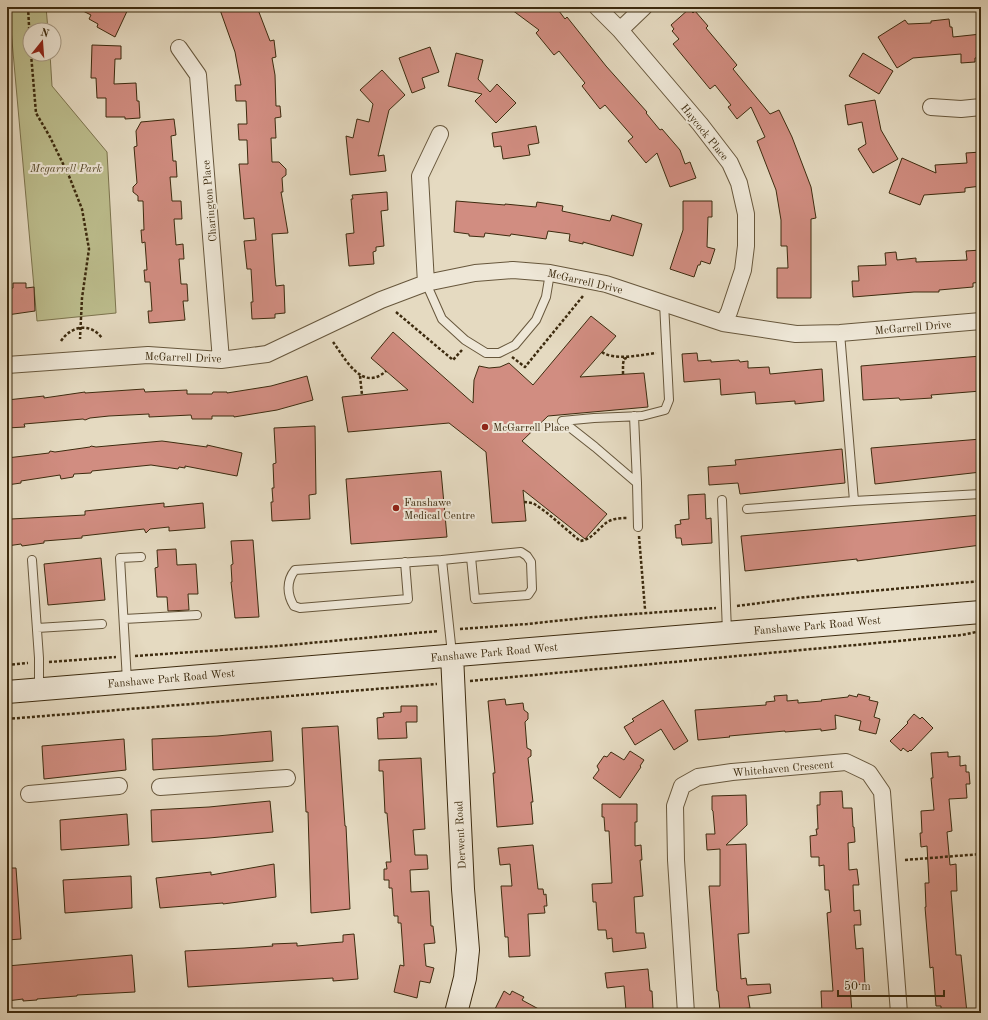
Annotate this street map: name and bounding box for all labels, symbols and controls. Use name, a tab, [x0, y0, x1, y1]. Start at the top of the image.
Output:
north arrow	[22, 22, 62, 62]
text: N	[39, 27, 51, 41]
street label: Haycock Place	[678, 103, 730, 163]
street label: Charington Place	[201, 159, 220, 242]
park label: Mcgarrell Park	[29, 164, 103, 175]
street label: McGarrell Drive	[546, 268, 623, 296]
street label: McGarrell Drive	[874, 320, 952, 337]
street label: McGarrell Drive	[144, 352, 222, 365]
marker: McGarrell Place	[480, 422, 490, 432]
place label: McGarrell Place	[493, 423, 569, 434]
place label: Fanshawe Medical Centre	[404, 498, 475, 522]
marker: Fanshawe Medical Centre	[391, 503, 401, 513]
street label: Fanshawe Park Road West	[753, 615, 881, 638]
street label: Fanshawe Park Road West	[430, 642, 558, 665]
street label: Fanshawe Park Road West	[107, 668, 235, 691]
street label: Whitehaven Crescent	[732, 760, 834, 779]
street label: Derwent Road	[454, 800, 469, 869]
scale bar	[838, 972, 944, 998]
text: 50 m	[844, 980, 871, 993]

